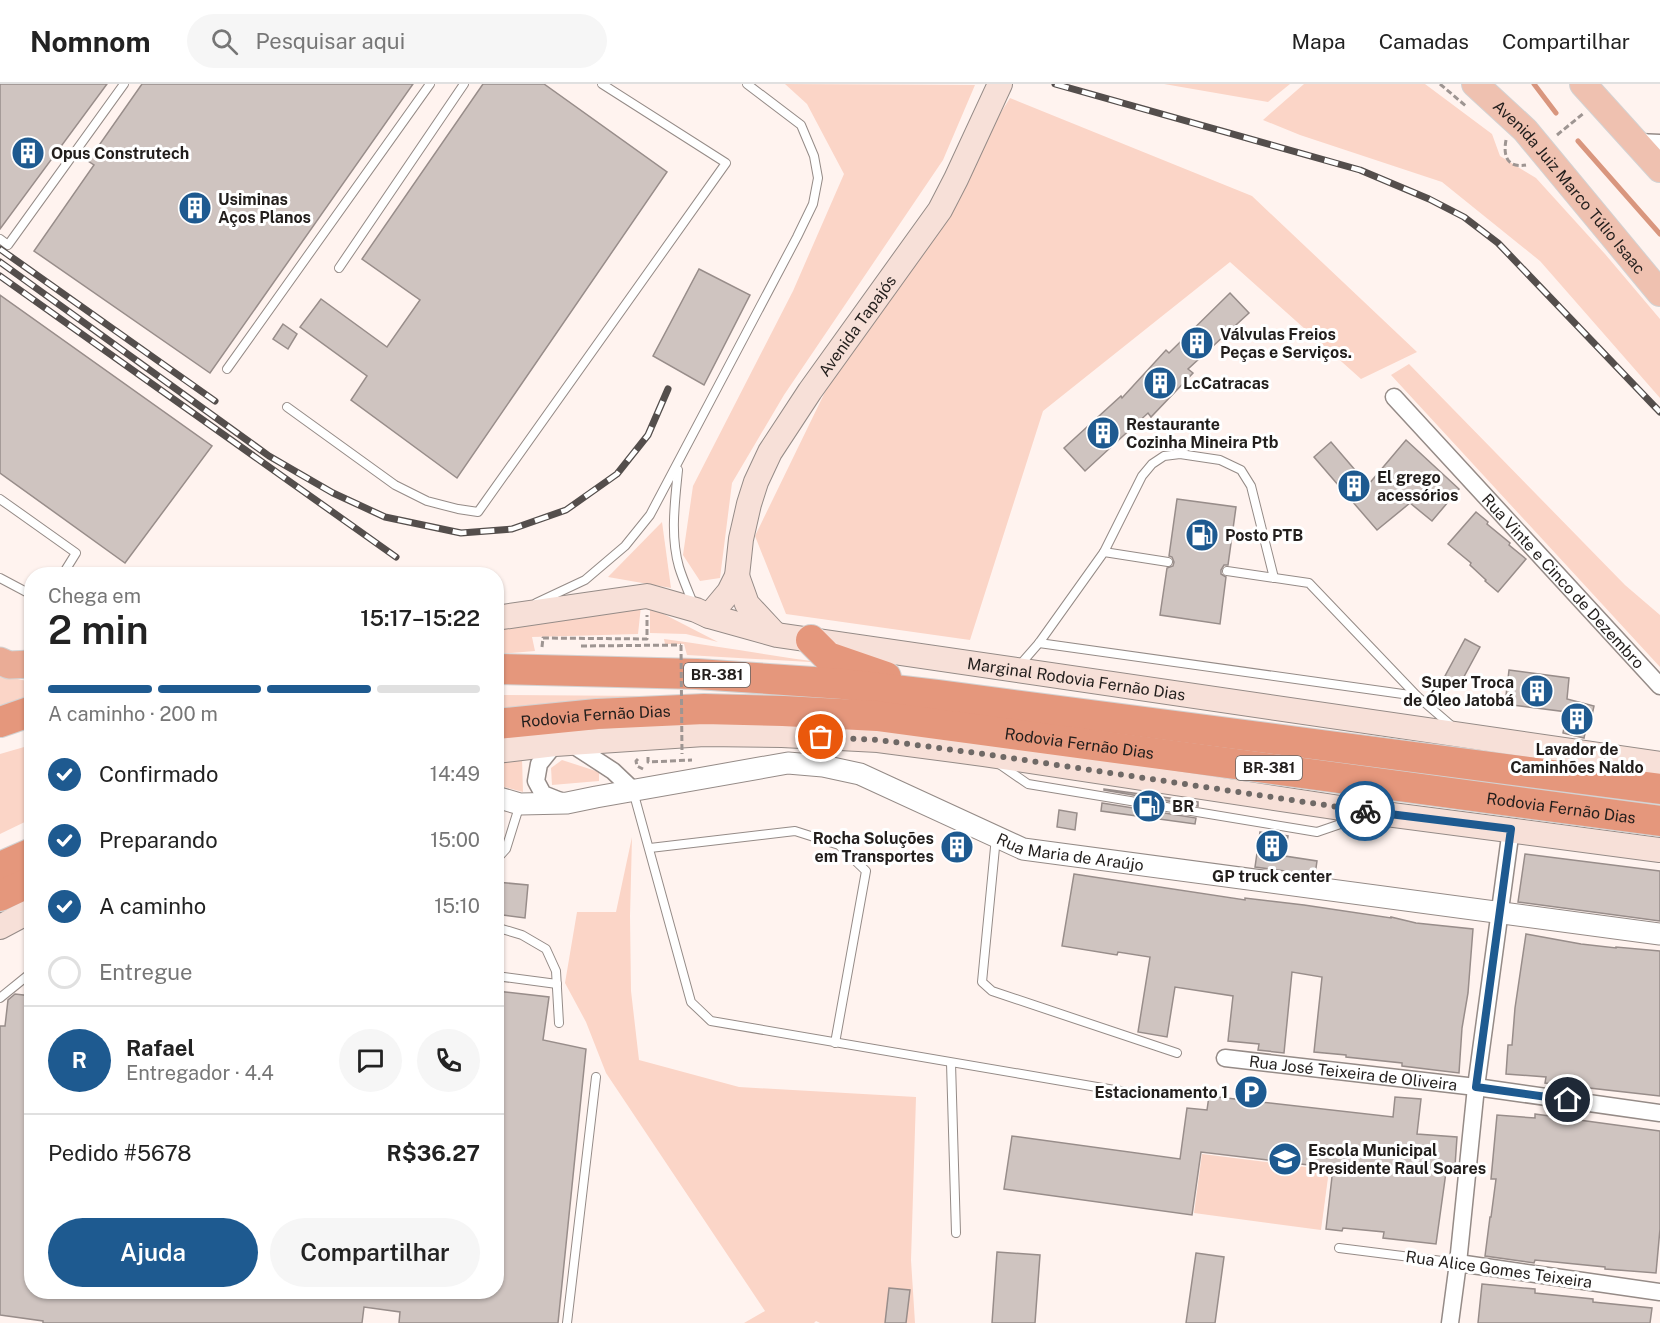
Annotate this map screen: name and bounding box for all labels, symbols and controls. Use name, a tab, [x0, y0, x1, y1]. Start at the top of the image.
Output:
search box	[187, 14, 607, 68]
text: Nomnom	[30, 25, 151, 58]
icon: search	[208, 25, 241, 58]
text: Pesquisar aqui	[256, 28, 405, 54]
text: Mapa	[1292, 29, 1346, 54]
text: Camadas	[1379, 29, 1469, 54]
text: Compartilhar	[1502, 29, 1630, 54]
street label: Avenida Juiz Marco Túlio Isaac	[1489, 97, 1649, 278]
building icon: Opus Construtech	[10, 135, 46, 171]
place label: Opus Construtech	[51, 144, 189, 163]
building icon: Usiminas Aços Planos	[177, 190, 213, 226]
place label: Usiminas Aços Planos	[218, 190, 311, 227]
street label: Avenida Tapajós	[815, 272, 900, 380]
building icon: Válvulas Freios Peças e Serviços.	[1179, 325, 1215, 361]
place label: Válvulas Freios Peças e Serviços.	[1220, 325, 1352, 362]
building icon: LcCatracas	[1142, 365, 1178, 401]
place label: LcCatracas	[1183, 374, 1269, 393]
building icon: Restaurante Cozinha Mineira Ptb	[1085, 415, 1121, 451]
place label: Restaurante Cozinha Mineira Ptb	[1126, 415, 1279, 452]
building icon: El grego acessórios	[1336, 468, 1372, 504]
place label: El grego acessórios	[1377, 468, 1459, 505]
street label: Rua Vinte e Cinco de Dezembro	[1478, 490, 1648, 673]
fuel station icon: Posto PTB	[1184, 517, 1220, 553]
place label: Posto PTB	[1225, 526, 1303, 545]
text: Chega em	[48, 584, 141, 608]
text: 15:17–15:22	[360, 605, 480, 631]
text: 2 min	[48, 607, 149, 653]
street label: Marginal Rodovia Fernão Dias	[966, 654, 1187, 705]
road number: BR-381	[684, 663, 750, 687]
place label: Super Troca de Óleo Jatobá	[1403, 673, 1514, 710]
building icon: Super Troca de Óleo Jatobá	[1519, 673, 1555, 709]
building icon: Lavador de Caminhões Naldo	[1559, 701, 1595, 737]
text: A caminho · 200 m	[48, 702, 218, 726]
street label: Rodovia Fernão Dias	[520, 702, 671, 732]
pin	[795, 711, 846, 762]
icon: bag	[804, 720, 837, 753]
street label: Rodovia Fernão Dias	[1004, 724, 1155, 763]
place label: Lavador de Caminhões Naldo	[1510, 740, 1644, 777]
road number: BR-381	[1236, 756, 1302, 780]
icon: check	[48, 758, 81, 791]
text: Confirmado	[99, 761, 218, 787]
text: 14:49	[430, 762, 480, 786]
courier	[1335, 781, 1395, 841]
fuel station icon: BR	[1131, 788, 1167, 824]
street label: Rodovia Fernão Dias	[1485, 789, 1637, 828]
icon: bike	[1349, 795, 1382, 828]
place label: BR	[1172, 797, 1194, 816]
icon: check	[48, 824, 81, 857]
text: Preparando	[99, 827, 218, 853]
text: 15:00	[430, 828, 480, 852]
building icon: GP truck center	[1254, 828, 1290, 864]
place label: Rocha Soluções em Transportes	[813, 829, 934, 866]
building icon: Rocha Soluções em Transportes	[939, 829, 975, 865]
street label: Rua Maria de Araújo	[994, 829, 1145, 875]
place label: GP truck center	[1212, 867, 1332, 886]
icon: check	[48, 890, 81, 923]
text: A caminho	[99, 893, 206, 919]
text: 15:10	[434, 894, 480, 918]
text: Entregue	[99, 959, 193, 985]
button: chat	[339, 1029, 402, 1092]
button: phone	[417, 1029, 480, 1092]
text: Rafael	[126, 1035, 195, 1061]
text: R	[72, 1047, 87, 1073]
street label: Rua José Teixeira de Oliveira	[1248, 1052, 1458, 1095]
text: Entregador · 4.4	[126, 1061, 274, 1085]
parking icon: Estacionamento 1	[1233, 1074, 1269, 1110]
pin	[1542, 1074, 1593, 1125]
place label: Estacionamento 1	[1094, 1083, 1228, 1102]
icon: home	[1551, 1083, 1584, 1116]
text: Pedido #5678	[48, 1140, 191, 1166]
text: R$36.27	[387, 1140, 480, 1166]
school or university icon: Escola Municipal Presidente Raul Soares	[1267, 1141, 1303, 1177]
place label: Escola Municipal Presidente Raul Soares	[1308, 1141, 1486, 1178]
button: Ajuda	[48, 1218, 258, 1287]
button: Compartilhar	[270, 1218, 480, 1287]
street label: Rua Alice Gomes Teixeira	[1405, 1247, 1593, 1292]

